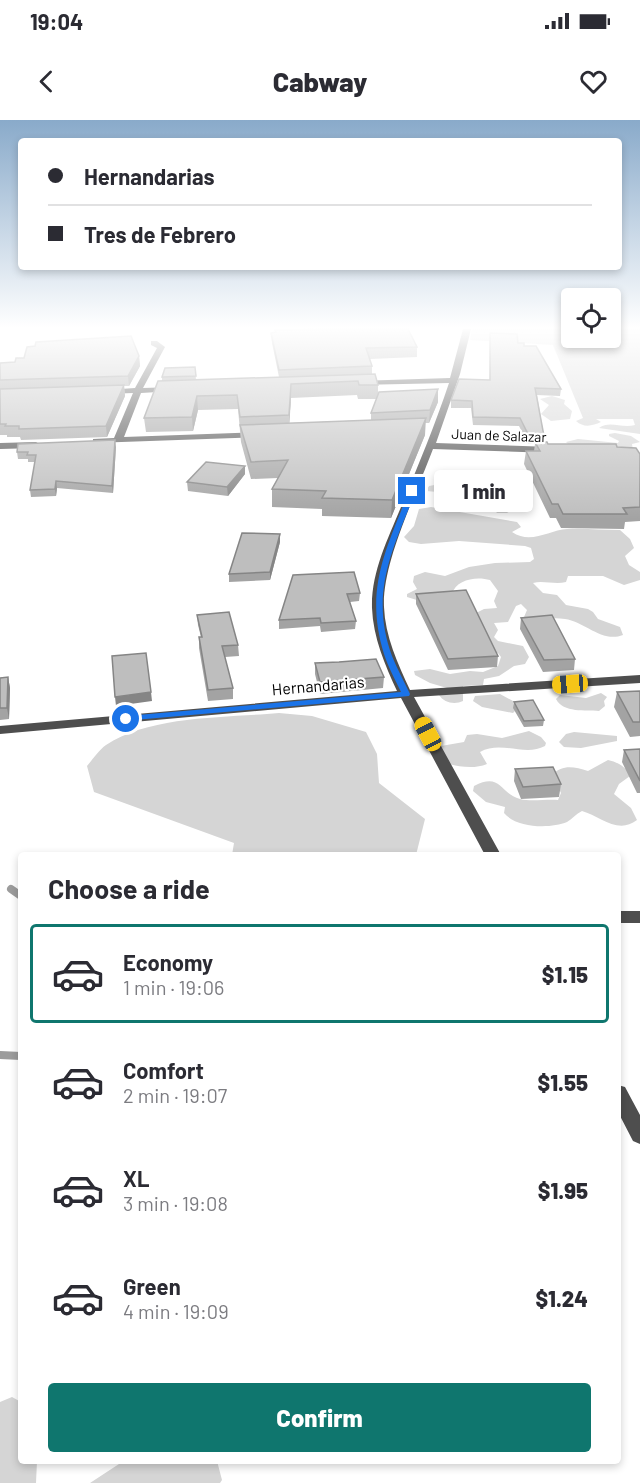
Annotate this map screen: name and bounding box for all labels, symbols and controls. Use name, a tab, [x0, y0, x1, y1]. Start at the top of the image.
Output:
text: 19:04	[30, 8, 83, 34]
icon: back	[30, 65, 63, 98]
text: Cabway	[273, 65, 367, 97]
icon: heart	[577, 65, 610, 98]
text: Hernandarias	[84, 163, 215, 189]
text: Tres de Febrero	[84, 221, 236, 247]
map controls	[561, 288, 621, 348]
button: locate	[561, 288, 621, 348]
street label: Juan de Salazar	[451, 425, 547, 445]
callout: 1 min	[433, 470, 532, 512]
route end	[398, 477, 425, 504]
text: 1 min	[462, 479, 505, 503]
street label: Hernandarias	[271, 671, 365, 699]
car	[551, 674, 589, 694]
route start	[112, 705, 139, 732]
car	[412, 714, 444, 754]
text: Choose a ride	[48, 872, 210, 904]
icon: car	[51, 947, 105, 1001]
text: Economy	[123, 949, 213, 975]
text: $1.15	[542, 961, 588, 987]
text: 1 min · 19:06	[123, 975, 224, 999]
icon: car	[51, 1055, 105, 1109]
text: Comfort	[123, 1057, 204, 1083]
text: $1.55	[538, 1069, 588, 1095]
text: 2 min · 19:07	[123, 1083, 227, 1107]
icon: car	[51, 1163, 105, 1217]
text: XL	[123, 1165, 149, 1191]
text: $1.95	[538, 1177, 588, 1203]
text: 3 min · 19:08	[123, 1191, 228, 1215]
icon: car	[51, 1271, 105, 1325]
text: Green	[123, 1273, 181, 1299]
text: $1.24	[535, 1285, 588, 1311]
text: 4 min · 19:09	[123, 1299, 229, 1323]
button: Confirm	[48, 1383, 591, 1452]

